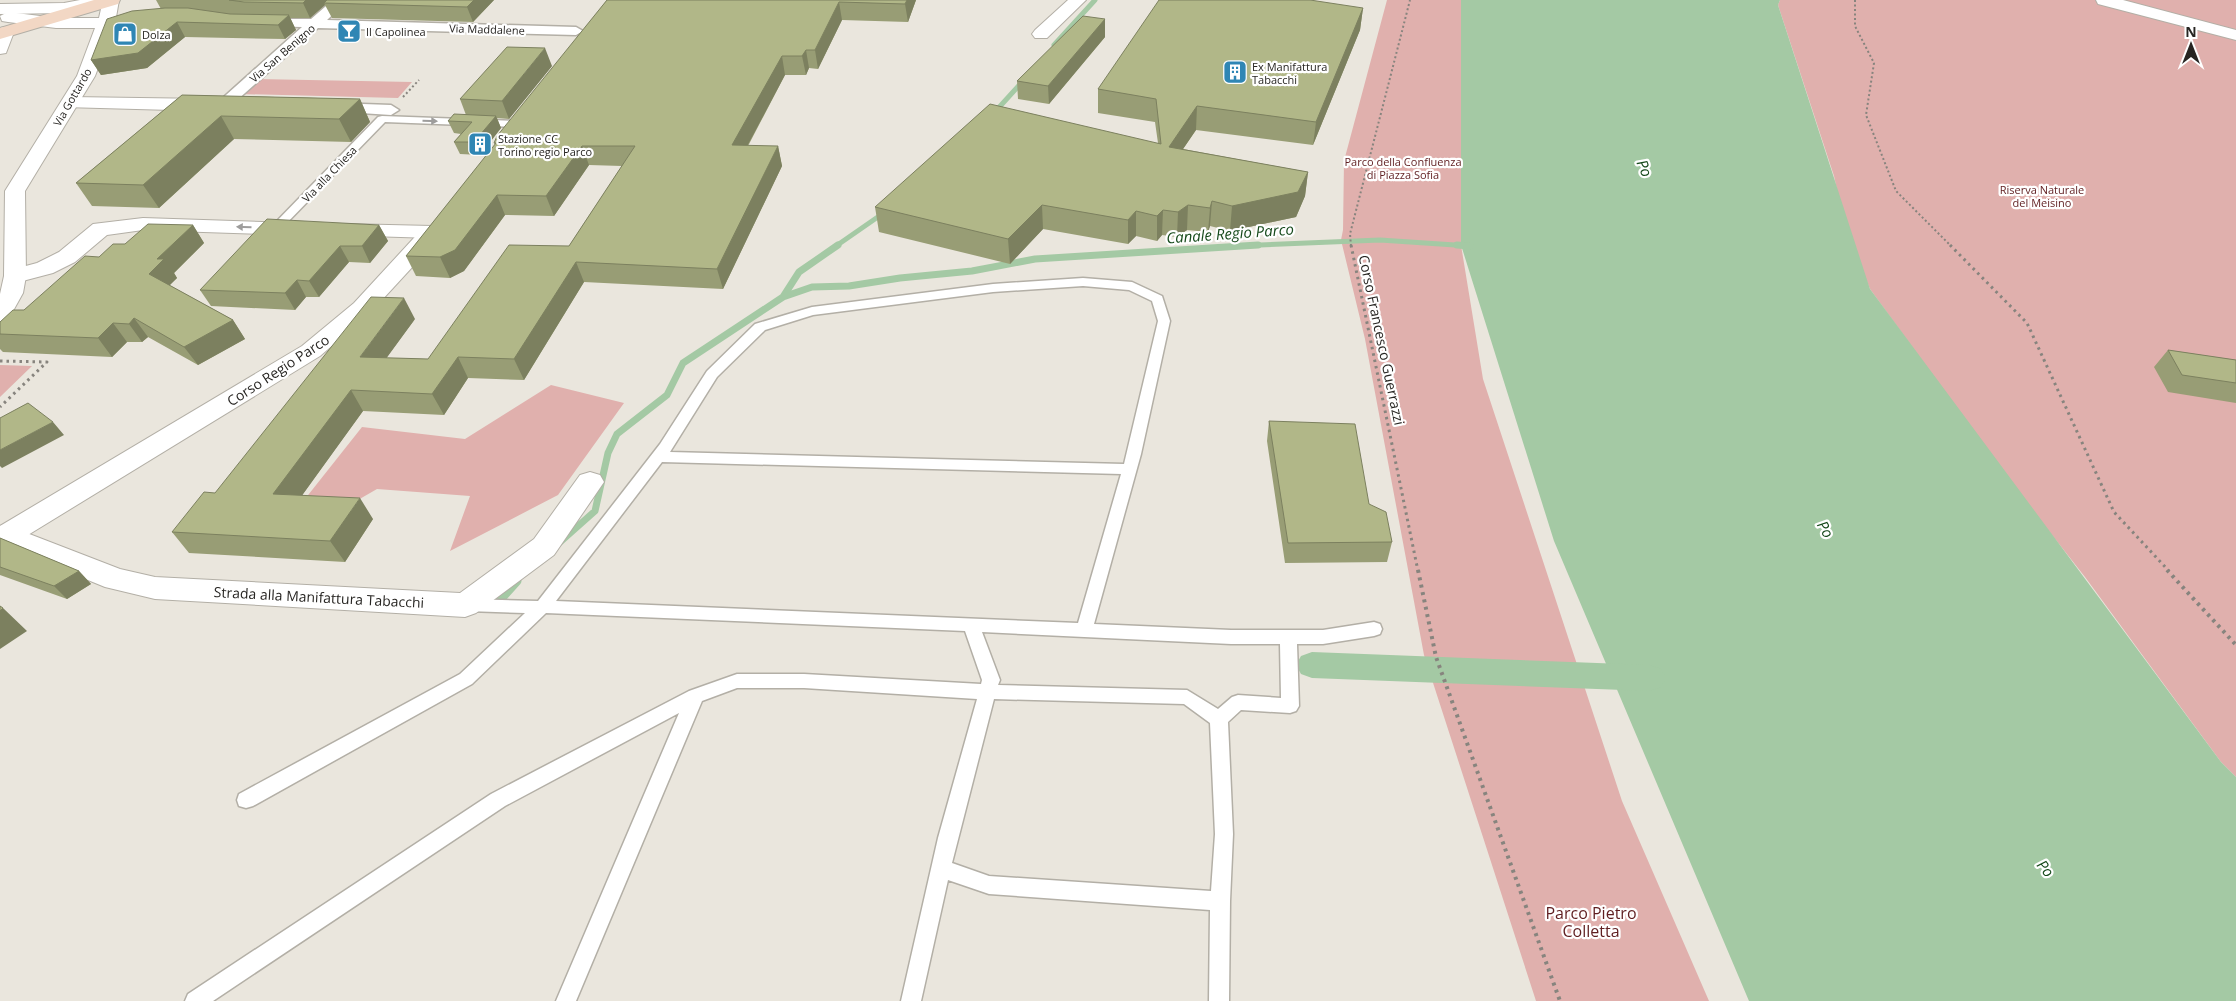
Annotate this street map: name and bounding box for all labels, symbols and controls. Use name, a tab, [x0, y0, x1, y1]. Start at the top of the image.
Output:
bar icon: Il Capolinea	[336, 18, 362, 44]
street label: Via San Benigno	[246, 20, 318, 86]
street label: Via Maddalene	[449, 20, 525, 38]
north arrow	[2166, 20, 2216, 70]
shop icon: Dolza	[112, 21, 138, 47]
text: N	[2185, 22, 2197, 41]
place label: Il Capolinea	[366, 24, 426, 39]
place label: Dolza	[142, 27, 171, 42]
building icon: Ex Manifattura Tabacchi	[1222, 59, 1248, 85]
place label: Ex Manifattura Tabacchi	[1252, 59, 1327, 87]
street label: Via Gottardo	[49, 65, 95, 129]
one-way arrow	[423, 117, 439, 125]
building icon: Stazione CC Torino regio Parco	[467, 131, 493, 157]
place label: Stazione CC Torino regio Parco	[498, 131, 593, 159]
street label: Via alla Chiesa	[298, 143, 360, 205]
park label: Parco della Confluenza di Piazza Sofia	[1344, 154, 1462, 182]
water label: Po	[1632, 156, 1658, 180]
park label: Riserva Naturale del Meisino	[2000, 182, 2084, 210]
water label: Canale Regio Parco	[1166, 219, 1294, 247]
one-way arrow	[235, 223, 251, 231]
street label: Corso Francesco Guerrazzi	[1355, 253, 1409, 427]
street label: Corso Regio Parco	[223, 330, 333, 410]
water label: Po	[1813, 517, 1839, 541]
street label: Strada alla Manifattura Tabacchi	[213, 582, 425, 612]
water label: Po	[2033, 855, 2059, 881]
park label: Parco Pietro Colletta	[1545, 902, 1637, 942]

